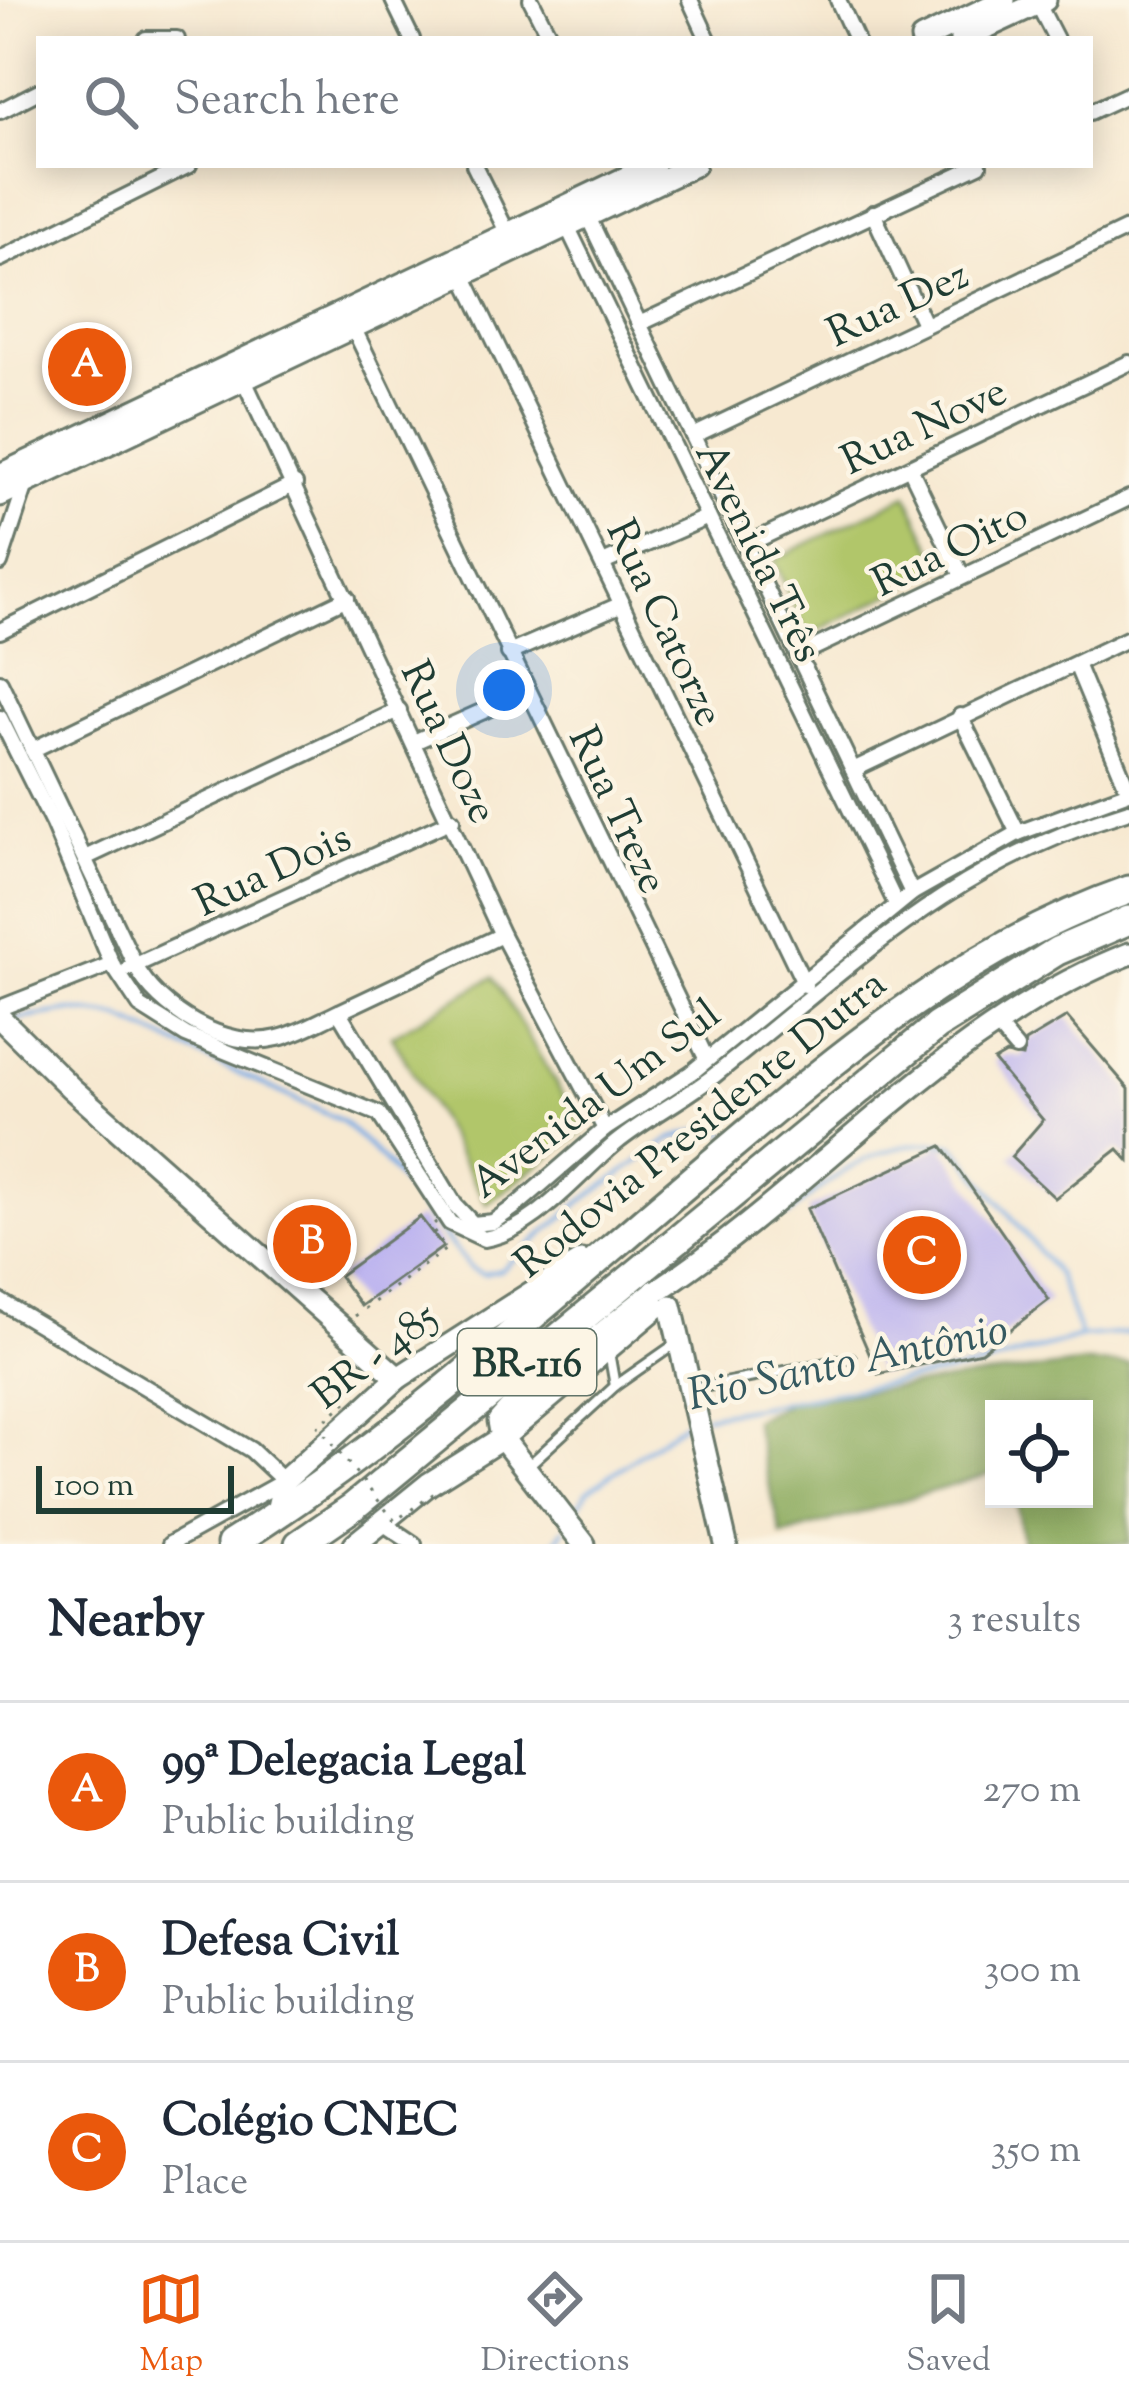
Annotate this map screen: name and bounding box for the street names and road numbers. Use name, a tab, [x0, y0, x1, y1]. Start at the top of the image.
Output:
street label: Rua Dez	[818, 248, 980, 365]
street label: Rua Nove	[832, 364, 1018, 493]
street label: Avenida Três	[677, 433, 836, 673]
street label: Rua Oito	[863, 488, 1039, 615]
street label: Rua Catorze	[588, 511, 737, 737]
street label: Rua Doze	[383, 652, 510, 834]
street label: Rua Treze	[551, 718, 680, 904]
street label: Rua Dois	[186, 810, 362, 935]
street label: Rodovia Presidente Dutra	[503, 957, 901, 1295]
street label: Avenida Um Sul	[459, 987, 735, 1215]
street label: BR - 485	[300, 1290, 452, 1426]
road number: BR-116	[458, 1329, 596, 1395]

